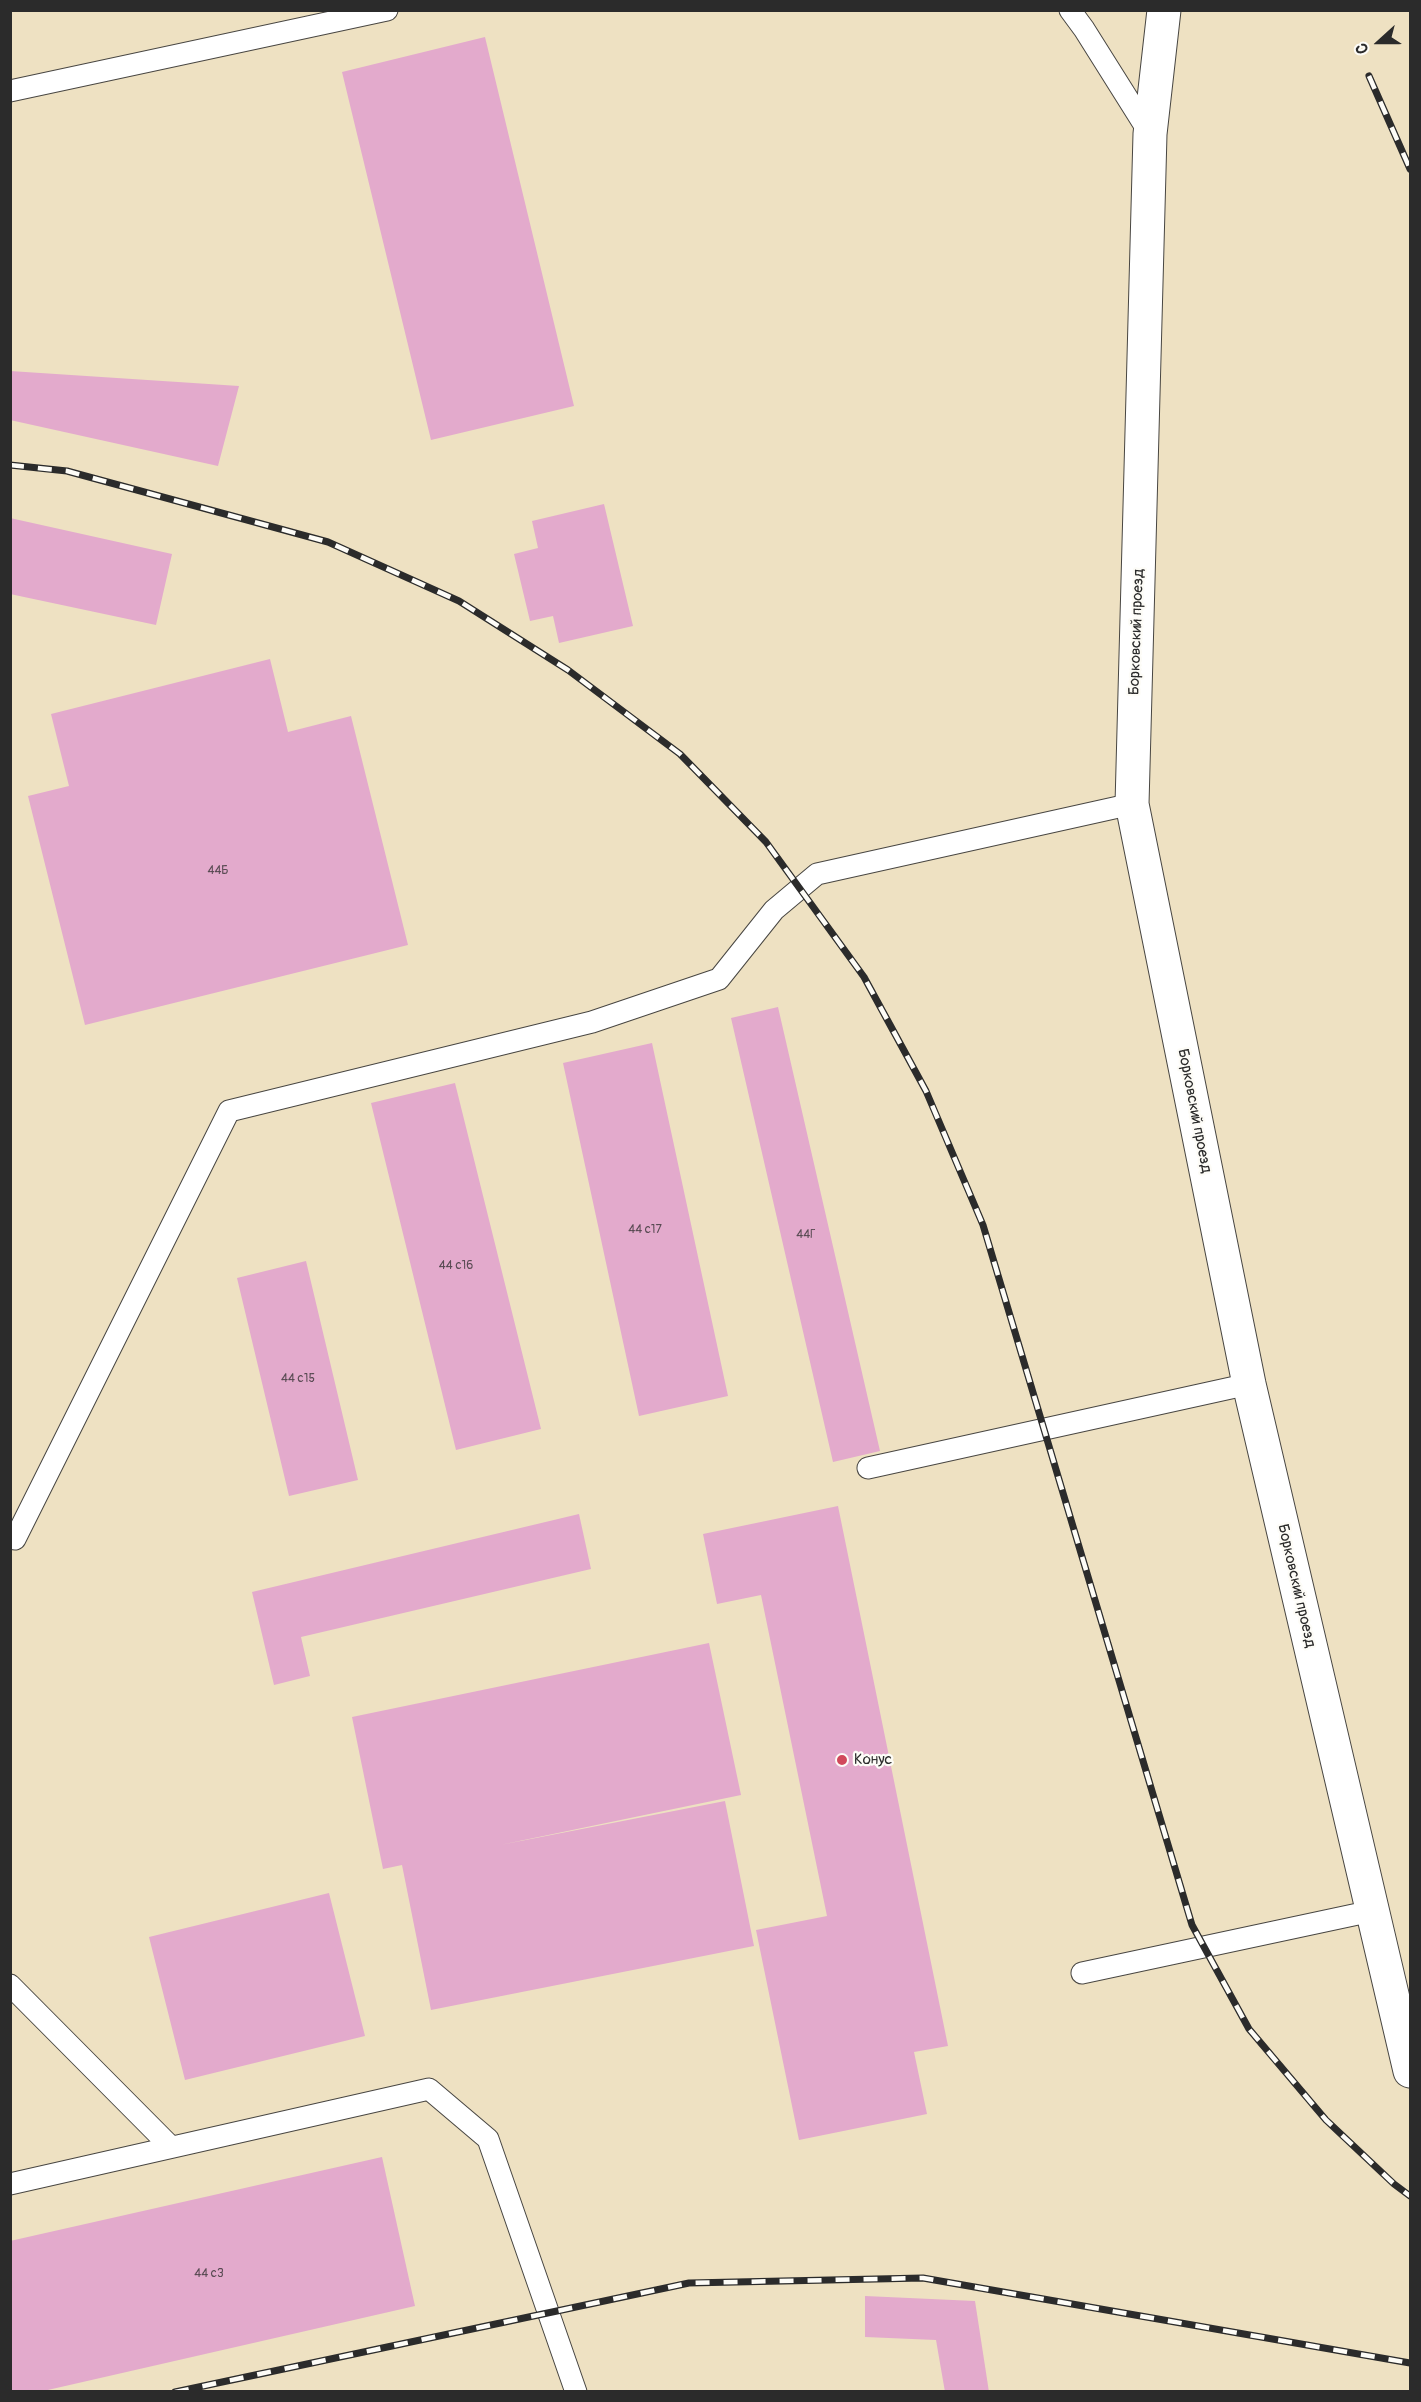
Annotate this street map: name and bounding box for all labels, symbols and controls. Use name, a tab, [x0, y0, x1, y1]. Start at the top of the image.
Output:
north arrow	[1349, 12, 1409, 72]
text: С	[1351, 40, 1373, 57]
street label: Борковский проезд	[1126, 569, 1148, 695]
house number: 44Б	[207, 864, 229, 878]
street label: Борковский проезд	[1173, 1047, 1215, 1175]
house number: 44 с17	[628, 1223, 662, 1237]
house number: 44Г	[796, 1228, 816, 1242]
house number: 44 с16	[439, 1259, 473, 1273]
house number: 44 с15	[281, 1372, 315, 1386]
street label: Борковский проезд	[1273, 1522, 1319, 1650]
place label: Конус	[854, 1751, 892, 1769]
marker: Конус	[835, 1753, 849, 1767]
house number: 44 с3	[194, 2267, 224, 2281]

